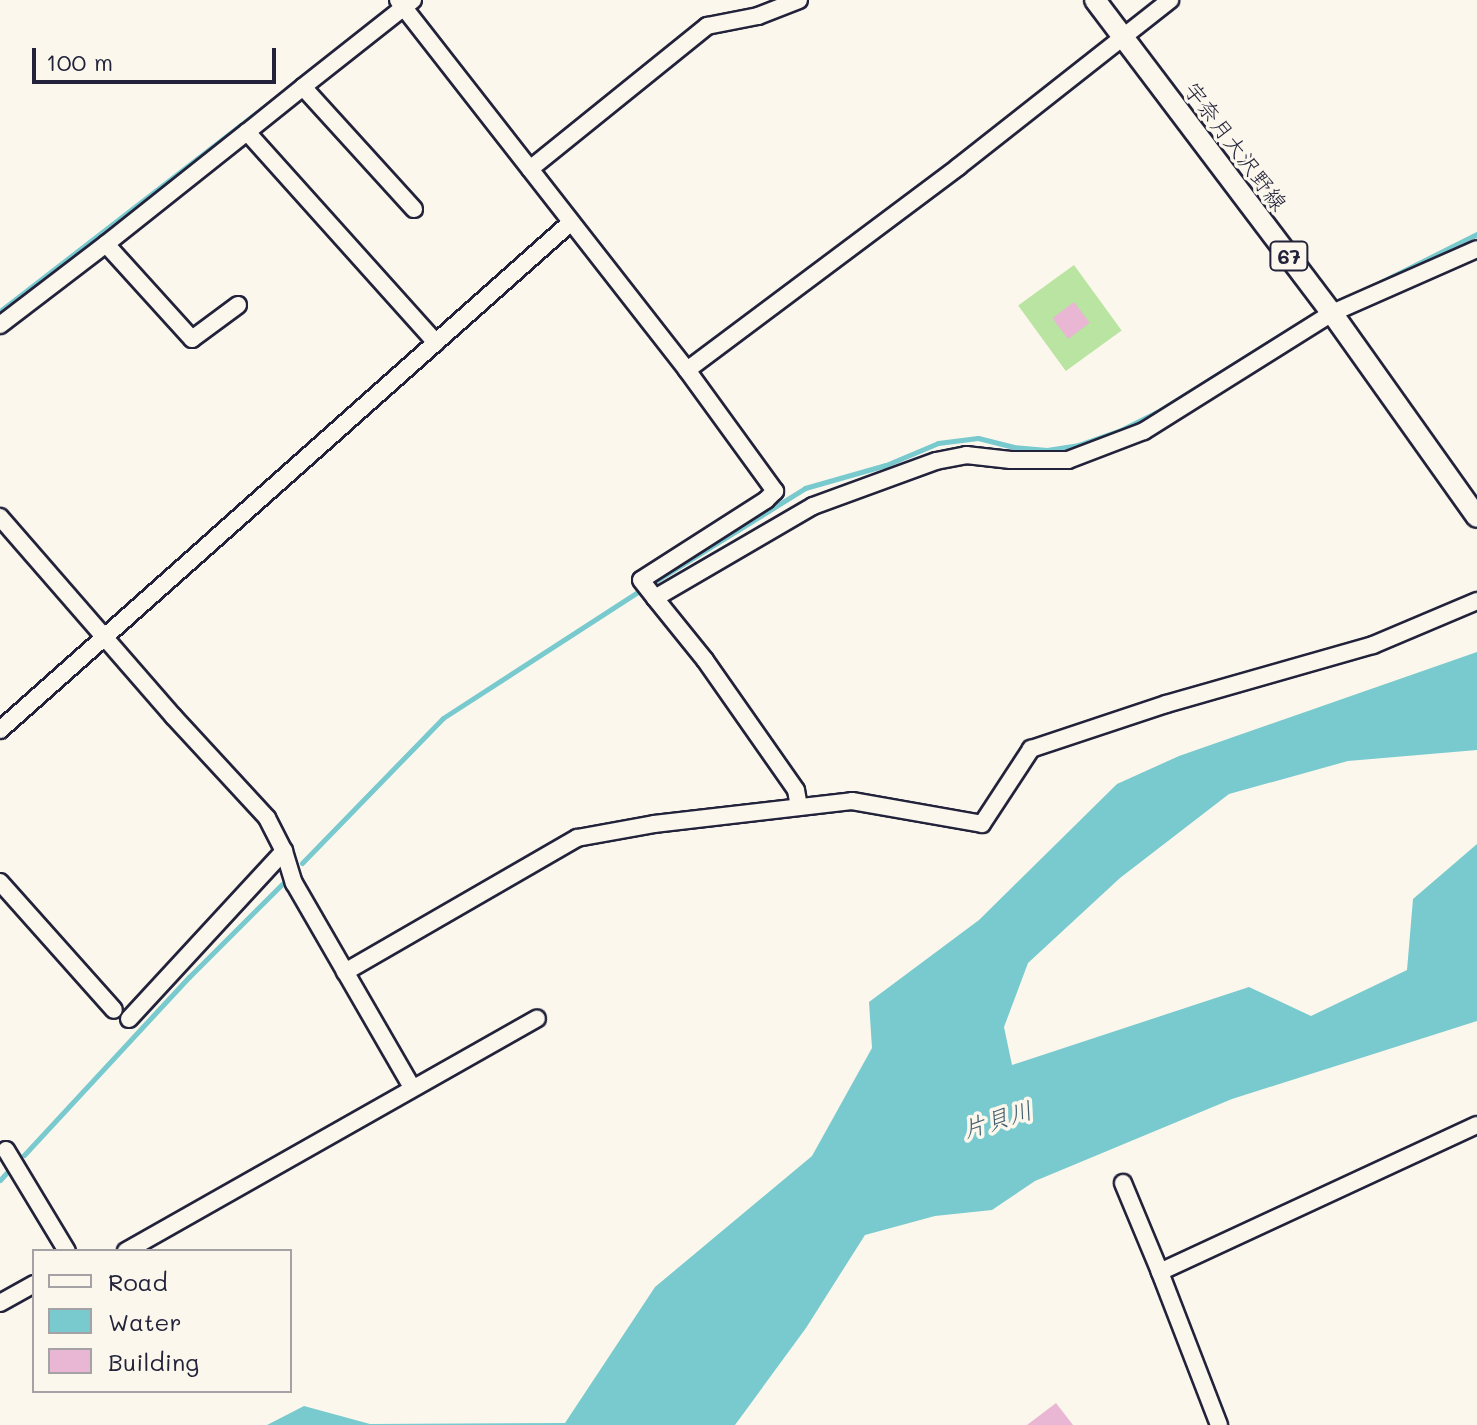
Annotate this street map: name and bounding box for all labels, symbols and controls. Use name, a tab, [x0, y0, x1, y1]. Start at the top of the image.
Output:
scale bar	[36, 32, 280, 82]
text: 100 m	[46, 46, 113, 77]
street label: 宇奈月大沢野線	[1179, 77, 1293, 215]
road number: 67	[1269, 240, 1309, 272]
water label: 片貝川	[958, 1095, 1036, 1143]
legend	[32, 1249, 292, 1393]
text: Road	[108, 1266, 168, 1297]
text: Water	[108, 1306, 182, 1337]
text: Building	[108, 1346, 199, 1377]

